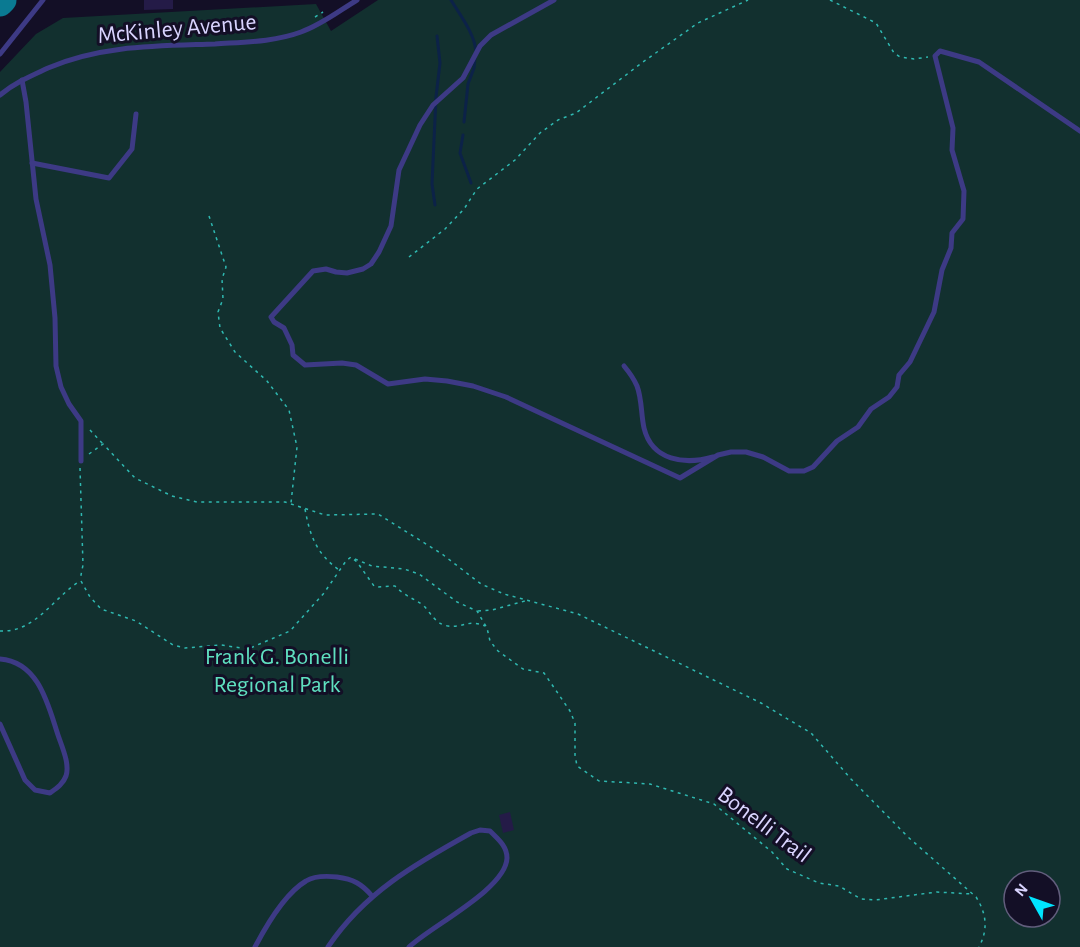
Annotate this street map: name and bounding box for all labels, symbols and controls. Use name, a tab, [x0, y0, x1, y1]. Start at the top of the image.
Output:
street label: McKinley Avenue	[97, 10, 257, 48]
park label: Frank G. Bonelli Regional Park	[205, 645, 349, 697]
street label: Bonelli Trail	[713, 782, 815, 868]
north arrow	[1002, 869, 1062, 929]
text: N	[1012, 881, 1031, 899]

